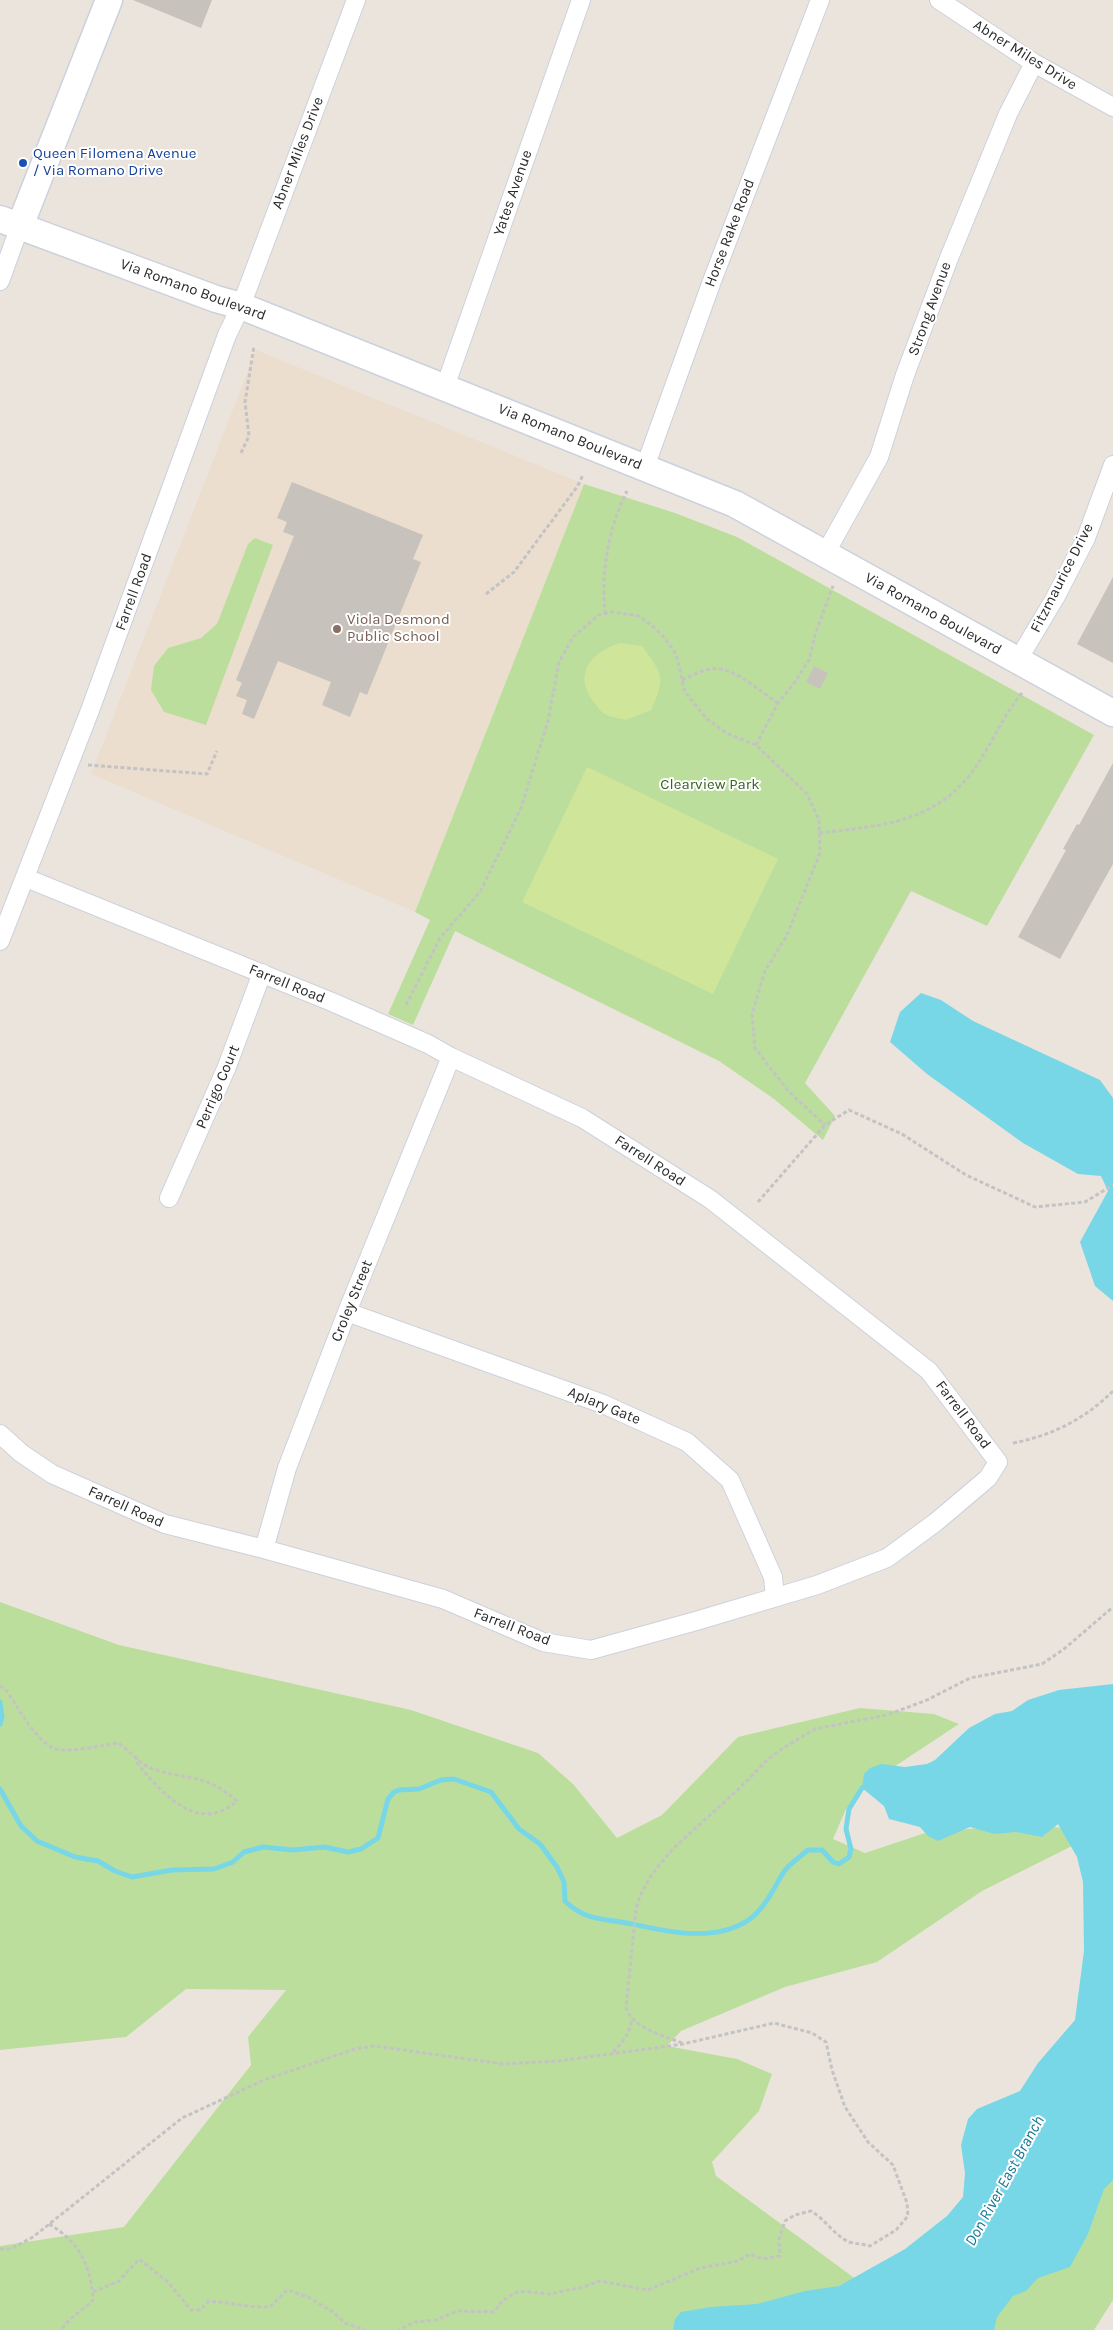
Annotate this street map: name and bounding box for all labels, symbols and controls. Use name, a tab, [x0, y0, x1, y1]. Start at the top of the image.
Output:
street label: Abner Miles Drive	[970, 16, 1080, 94]
street label: Abner Miles Drive	[268, 94, 328, 212]
place label: Queen Filomena Avenue / Via Romano Drive	[33, 145, 197, 180]
street label: Yates Avenue	[490, 148, 536, 238]
marker: Queen Filomena Avenue / Via Romano Drive	[17, 157, 29, 169]
street label: Horse Rake Road	[701, 176, 759, 290]
street label: Via Romano Boulevard	[118, 255, 268, 325]
street label: Strong Avenue	[905, 260, 955, 358]
street label: Via Romano Boulevard	[495, 400, 645, 474]
street label: Fitzmaurice Drive	[1027, 520, 1097, 636]
street label: Farrell Road	[112, 551, 156, 633]
street label: Via Romano Boulevard	[861, 569, 1005, 659]
place label: Viola Desmond Public School	[347, 611, 450, 646]
marker: Viola Desmond Public School	[331, 623, 343, 635]
park label: Clearview Park	[660, 776, 760, 794]
street label: Farrell Road	[246, 961, 328, 1007]
street label: Perrigo Court	[192, 1042, 244, 1132]
street label: Farrell Road	[611, 1131, 689, 1191]
street label: Croley Street	[327, 1258, 377, 1344]
street label: Farrell Road	[931, 1377, 995, 1453]
street label: Aplary Gate	[565, 1383, 643, 1429]
street label: Farrell Road	[85, 1482, 167, 1532]
street label: Farrell Road	[471, 1604, 553, 1650]
water label: Don River East Branch	[961, 2112, 1049, 2250]

